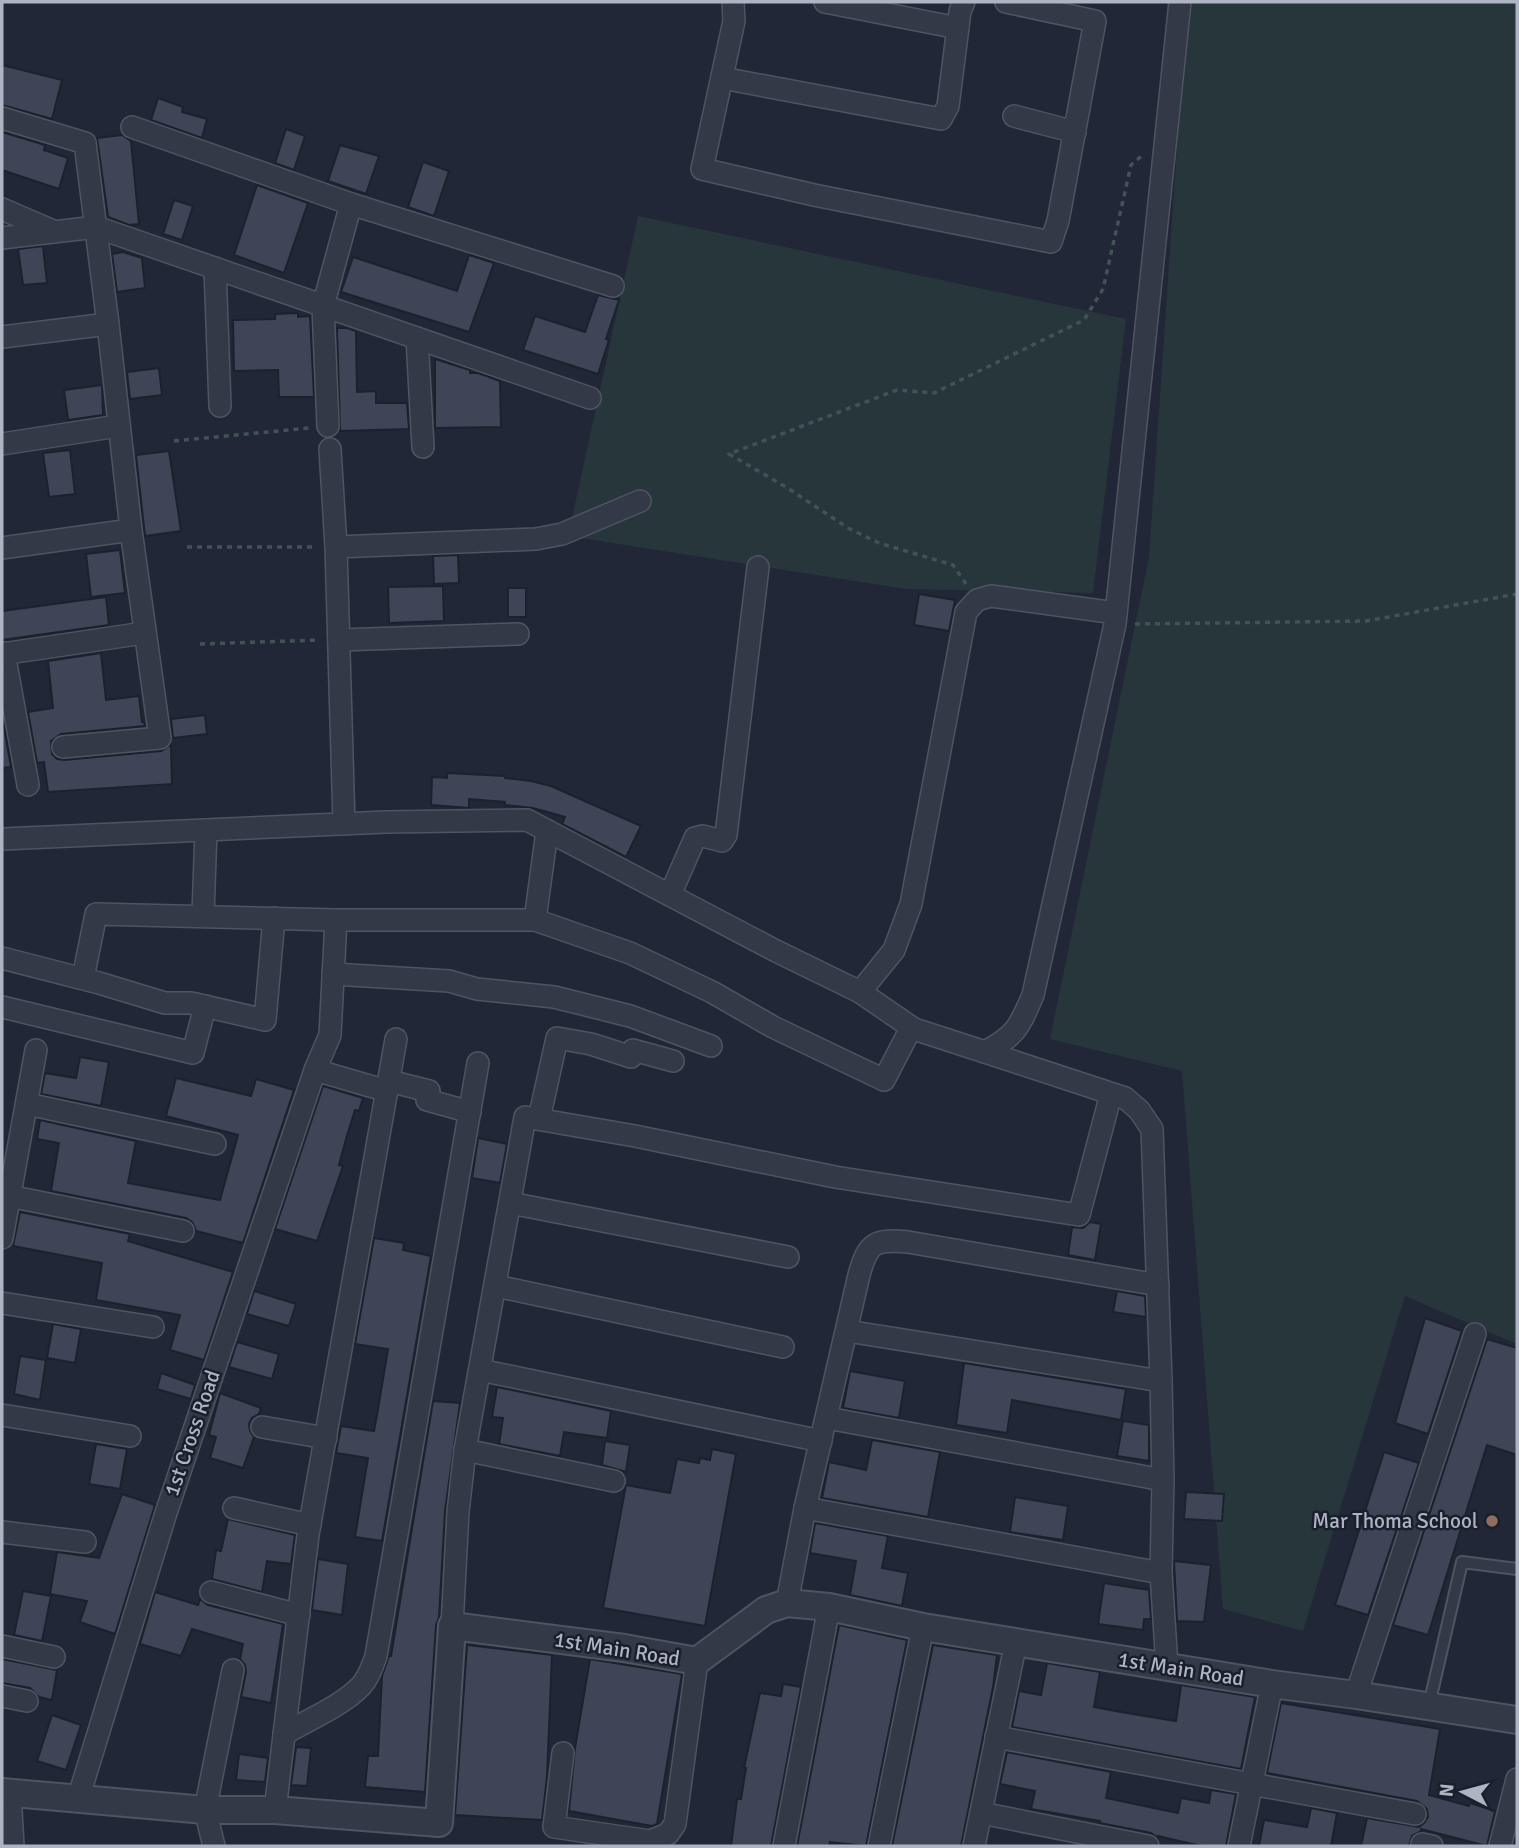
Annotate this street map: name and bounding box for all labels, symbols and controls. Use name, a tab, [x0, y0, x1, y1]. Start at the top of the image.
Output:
street label: 1st Cross Road	[158, 1367, 226, 1499]
place label: Mar Thoma School	[1312, 1508, 1478, 1534]
marker: Mar Thoma School	[1484, 1513, 1500, 1529]
street label: 1st Main Road	[552, 1626, 682, 1672]
street label: 1st Main Road	[1116, 1646, 1246, 1692]
north arrow	[1428, 1757, 1498, 1827]
text: N	[1434, 1783, 1460, 1798]

